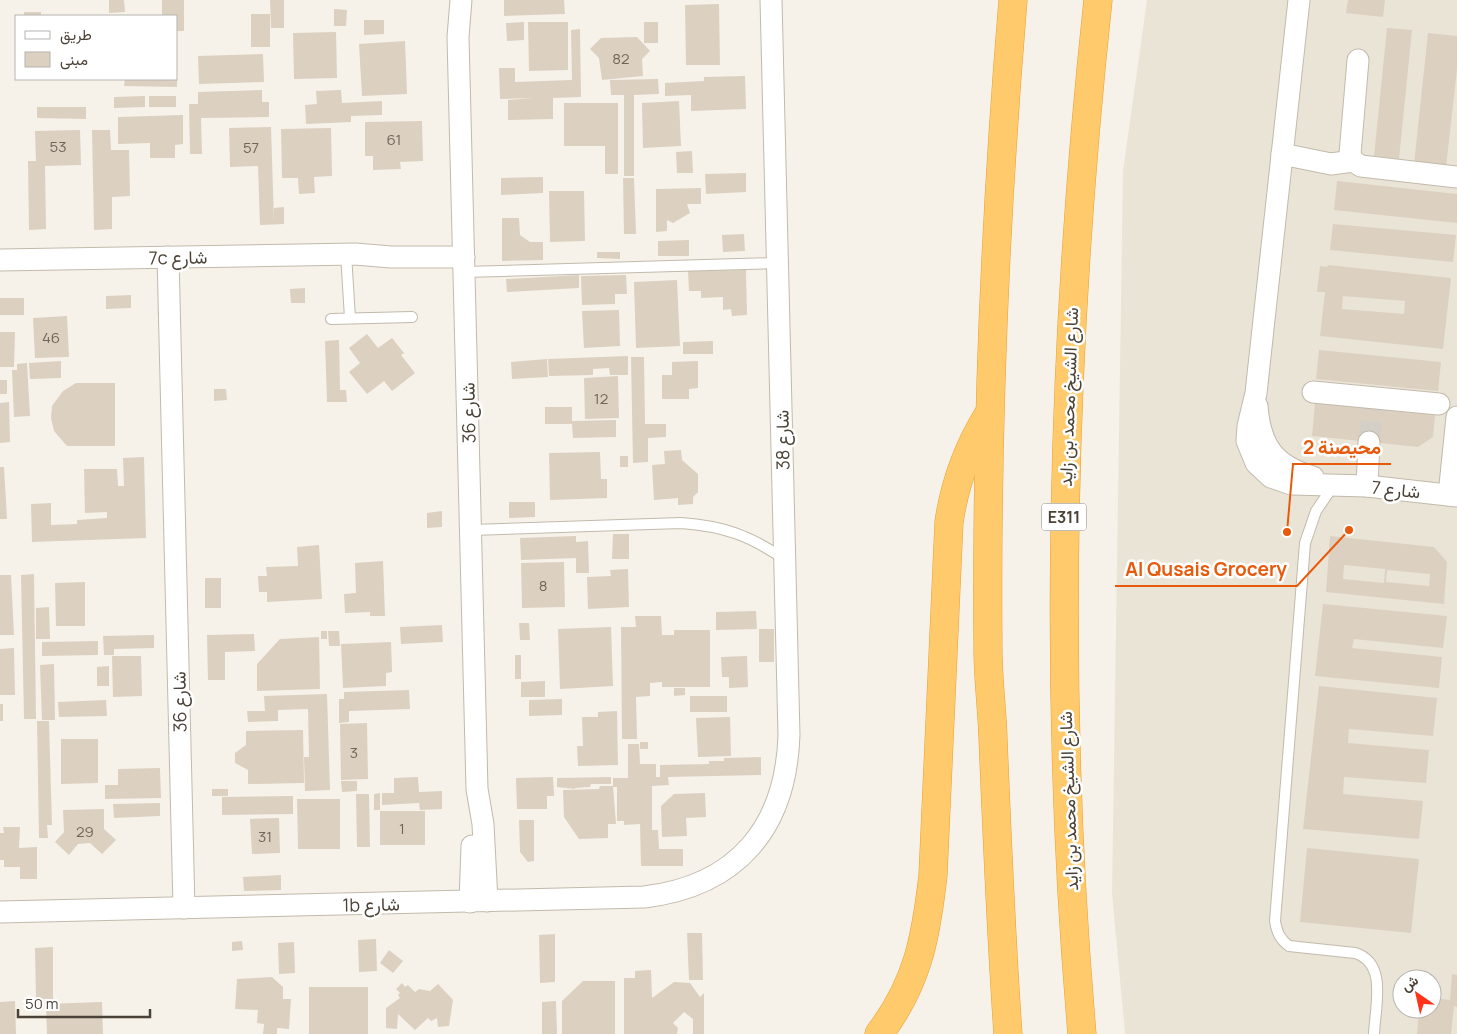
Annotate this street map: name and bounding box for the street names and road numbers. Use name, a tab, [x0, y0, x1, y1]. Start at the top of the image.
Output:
street label: 7c شارع	[148, 244, 208, 271]
street label: شارع الشيخ محمد بن زايد	[1053, 307, 1084, 487]
street label: شارع 36	[455, 382, 482, 444]
street label: شارع 38	[769, 410, 796, 470]
street label: شارع 7	[1370, 475, 1422, 504]
road number: E311	[1042, 504, 1086, 530]
street label: شارع 36	[166, 671, 193, 733]
street label: شارع الشيخ محمد بن زايد	[1053, 711, 1084, 891]
street label: 1b شارع	[342, 892, 400, 917]

